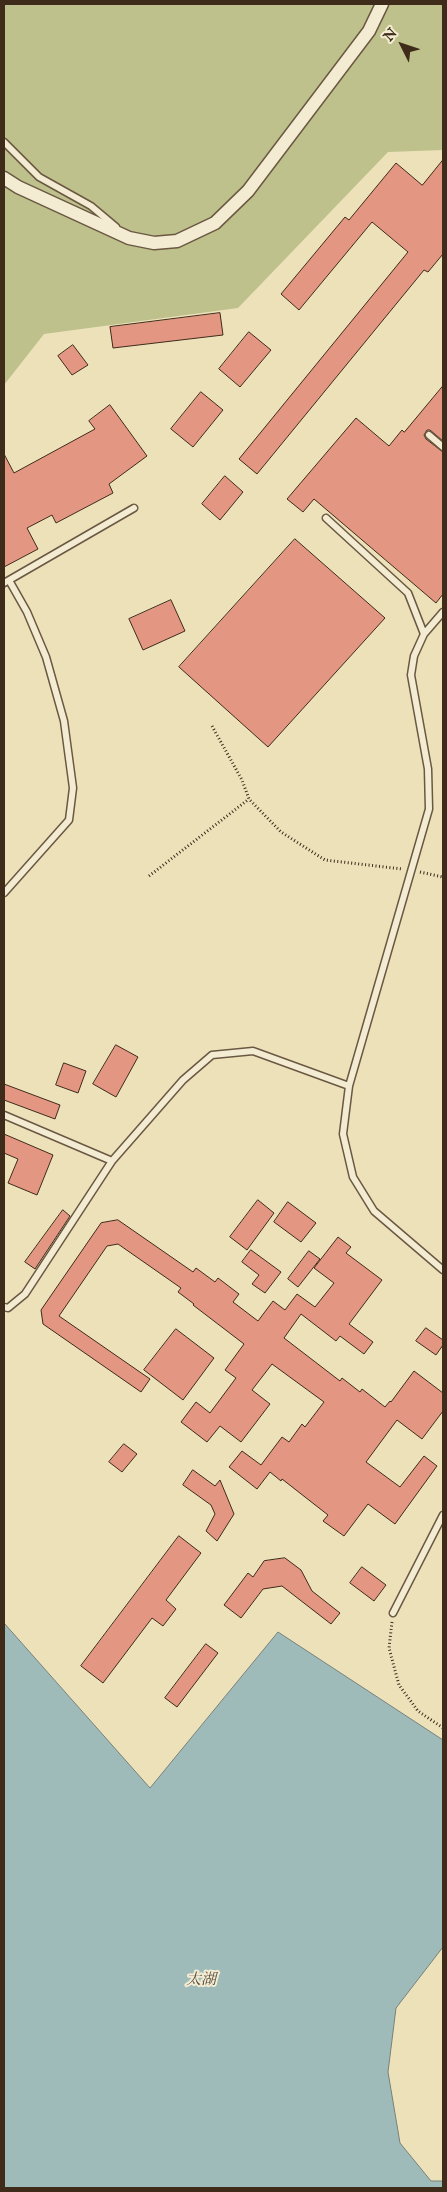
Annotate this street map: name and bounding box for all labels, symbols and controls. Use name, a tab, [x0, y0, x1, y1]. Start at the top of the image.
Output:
north arrow	[377, 20, 427, 70]
text: N	[380, 25, 401, 46]
water label: 太湖	[186, 1972, 216, 1990]

